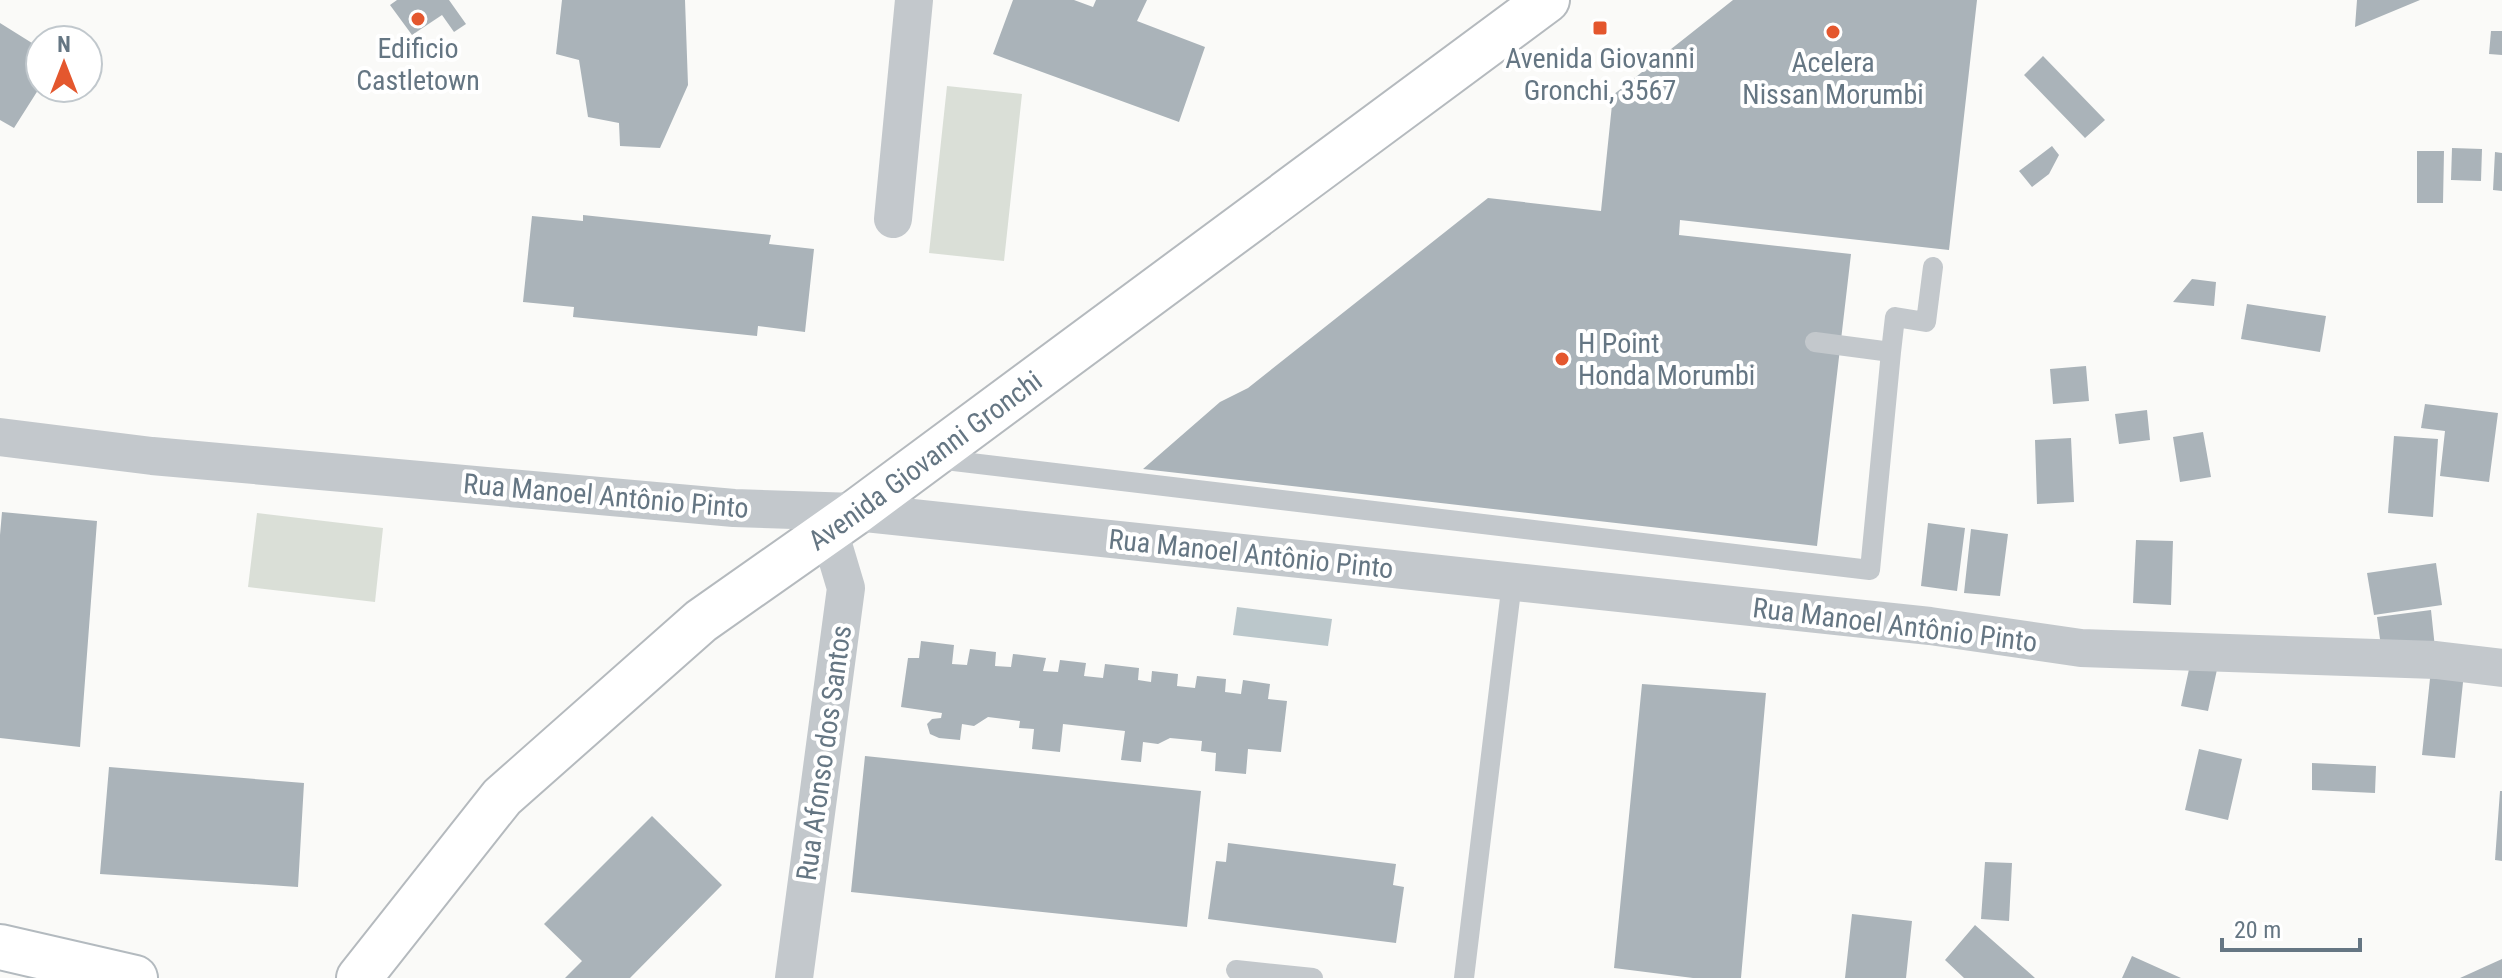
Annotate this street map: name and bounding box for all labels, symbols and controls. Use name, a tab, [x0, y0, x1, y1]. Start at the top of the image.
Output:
marker: Edificio Castletown	[409, 10, 427, 28]
marker: Avenida Giovanni Gronchi, 3567	[1591, 19, 1609, 37]
marker: Acelera Nissan Morumbi	[1824, 23, 1842, 41]
north arrow	[24, 24, 104, 104]
text: N	[57, 32, 71, 57]
place label: Edificio Castletown	[356, 32, 480, 97]
place label: Avenida Giovanni Gronchi, 3567	[1505, 42, 1695, 107]
place label: Acelera Nissan Morumbi	[1742, 46, 1924, 111]
place label: H Point Honda Morumbi	[1578, 327, 1755, 392]
marker: H Point Honda Morumbi	[1553, 350, 1571, 368]
street label: Avenida Giovanni Gronchi	[802, 364, 1048, 557]
street label: Rua Manoel Antônio Pinto	[462, 467, 750, 525]
street label: Rua Manoel Antônio Pinto	[1107, 523, 1395, 585]
street label: Rua Manoel Antônio Pinto	[1751, 591, 2039, 659]
street label: Rua Afonso dos Santos	[790, 623, 858, 883]
scale bar	[2222, 902, 2360, 952]
text: 20 m	[2234, 916, 2281, 944]

